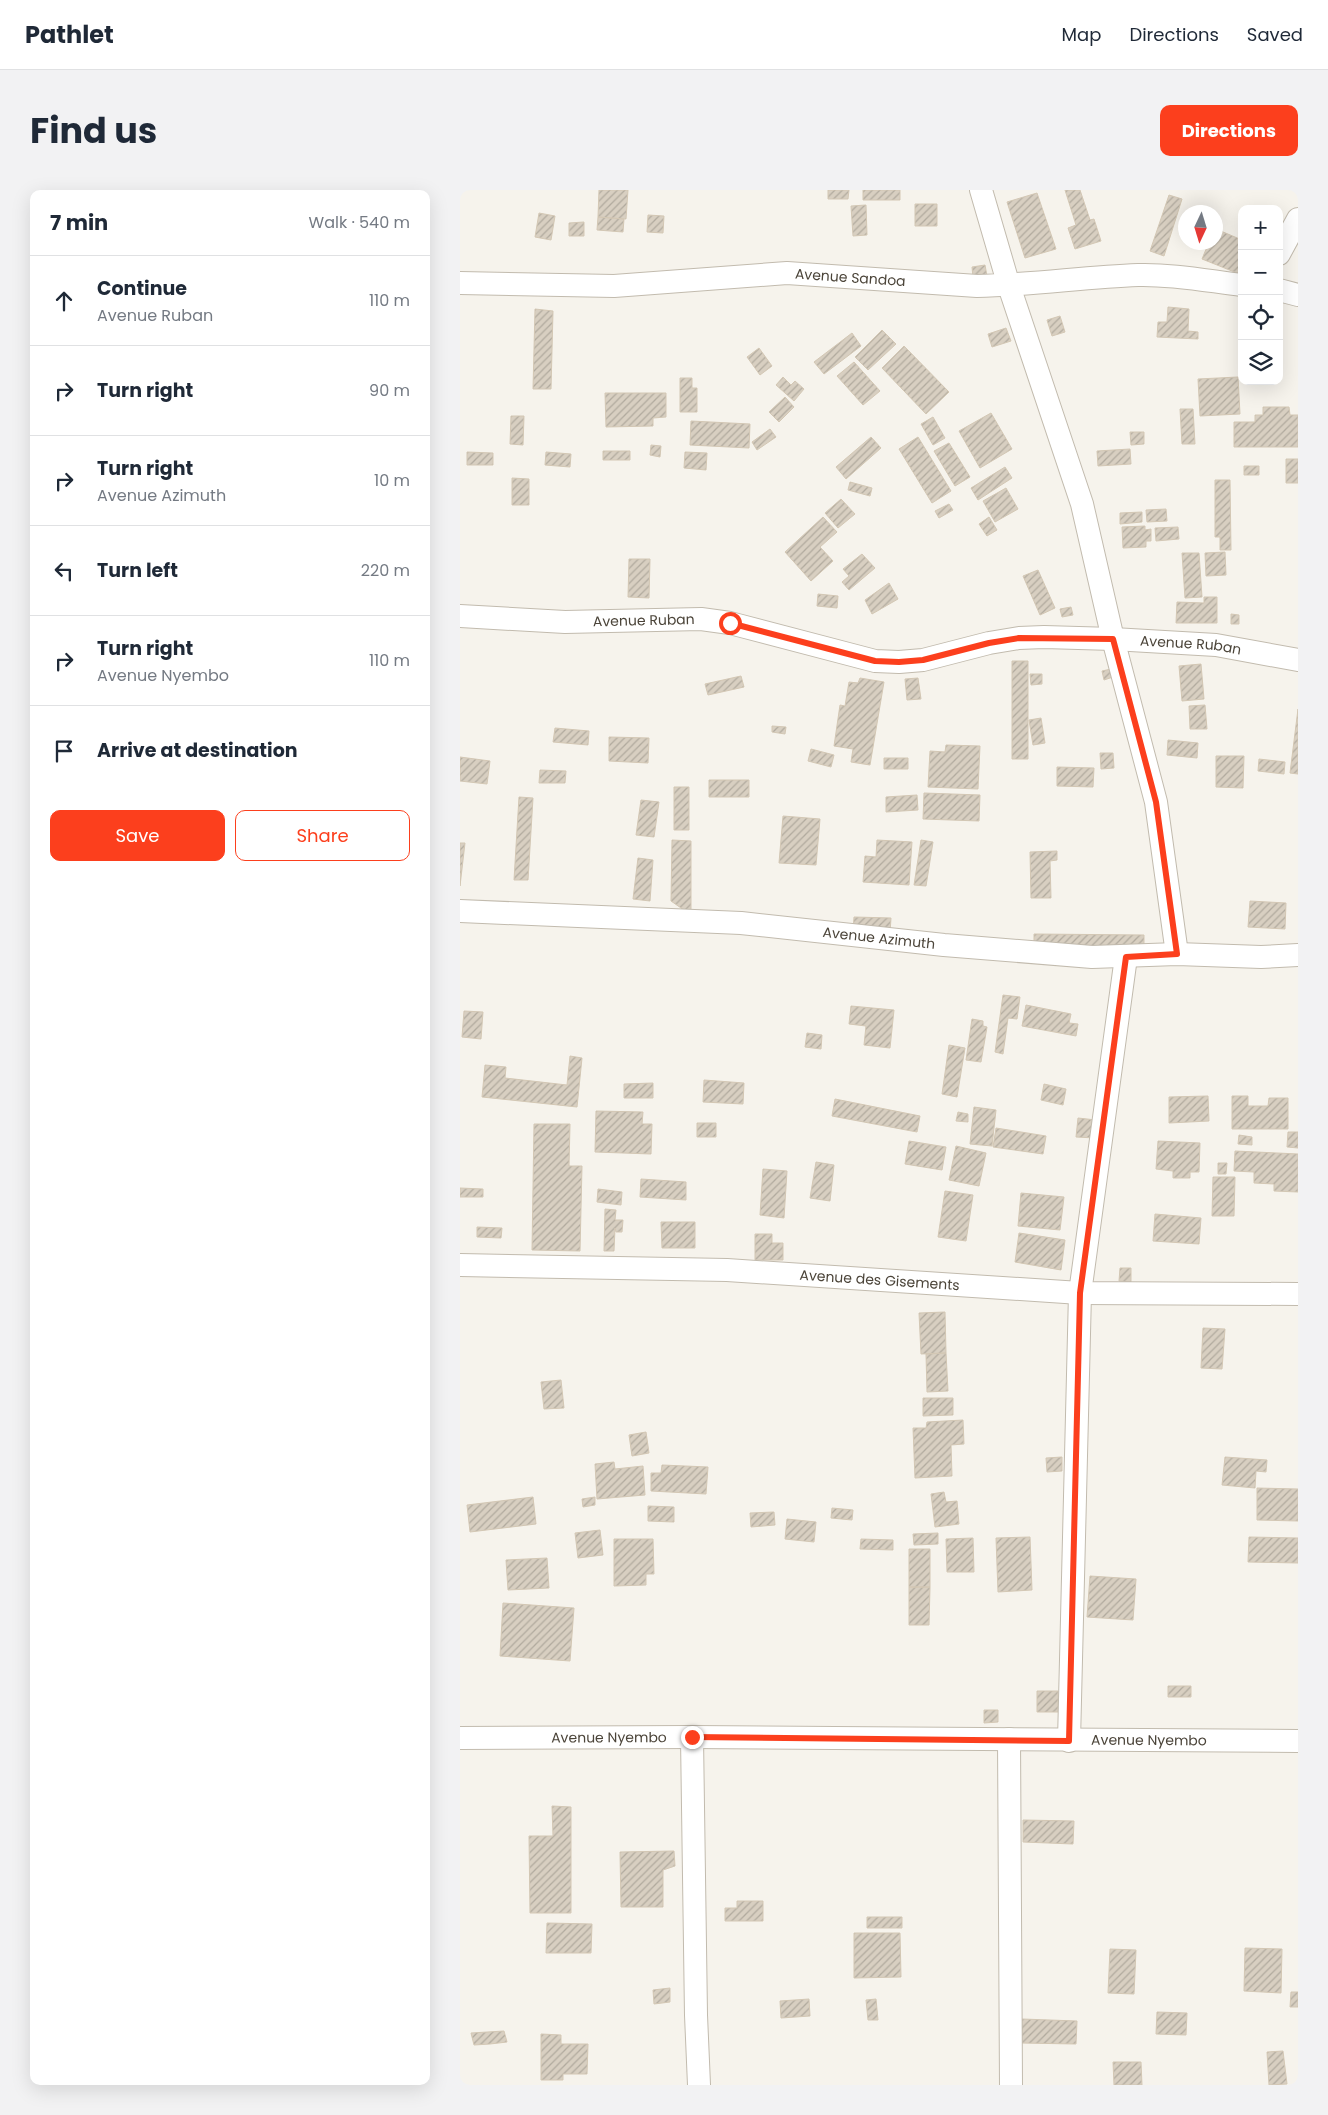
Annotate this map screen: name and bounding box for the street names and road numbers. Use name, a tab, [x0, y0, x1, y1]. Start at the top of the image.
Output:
street label: Avenue Sandoa	[794, 264, 906, 291]
street label: Avenue Ruban	[593, 609, 695, 631]
street label: Avenue Ruban	[1139, 631, 1243, 659]
street label: Avenue Azimuth	[822, 922, 936, 954]
street label: Avenue des Gisements	[799, 1265, 960, 1295]
street label: Avenue Nyembo	[551, 1727, 667, 1748]
street label: Avenue Nyembo	[1091, 1730, 1207, 1750]

